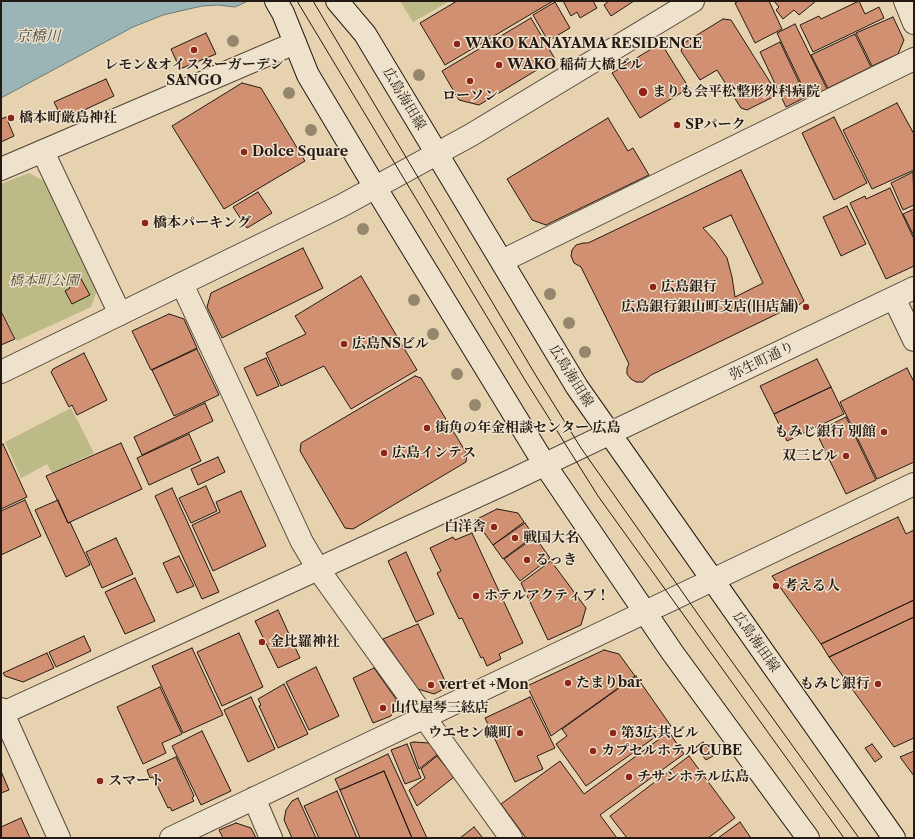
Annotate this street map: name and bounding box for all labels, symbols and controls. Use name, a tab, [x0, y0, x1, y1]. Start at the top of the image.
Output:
water label: 京橋川	[16, 28, 60, 46]
place label: WAKO KANAYAMA RESIDENCE	[465, 36, 702, 52]
marker: WAKO KANAYAMA RESIDENCE	[452, 39, 462, 49]
marker: レモン&オイスターガーデン SANGO	[189, 45, 199, 55]
place label: レモン&オイスターガーデン SANGO	[104, 57, 284, 90]
place label: WAKO 稲荷大橋ビル	[507, 57, 644, 73]
marker: WAKO 稲荷大橋ビル	[494, 60, 504, 70]
street label: 広島海田線	[379, 65, 429, 133]
marker: ローソン	[465, 76, 475, 86]
place label: まりも会平松整形外科病院	[652, 84, 820, 100]
marker: まりも会平松整形外科病院	[637, 86, 649, 98]
place label: ローソン	[442, 88, 498, 104]
place label: 橋本町厳島神社	[19, 110, 117, 126]
marker: 橋本町厳島神社	[6, 113, 16, 123]
place label: SPパーク	[685, 117, 746, 133]
marker: SPパーク	[672, 120, 682, 130]
place label: Dolce Square	[252, 144, 348, 160]
marker: Dolce Square	[239, 147, 249, 157]
place label: 橋本パーキング	[153, 215, 251, 231]
marker: 橋本パーキング	[140, 218, 150, 228]
park label: 橋本町公園	[9, 273, 79, 289]
place label: 広島銀行	[661, 279, 717, 295]
marker: 広島銀行	[648, 282, 658, 292]
place label: 広島銀行銀山町支店(旧店舗)	[621, 299, 798, 315]
marker: 広島銀行銀山町支店(旧店舗)	[801, 302, 811, 312]
place label: 広島NSビル	[352, 336, 429, 352]
street label: 弥生町通り	[727, 338, 797, 384]
marker: 広島NSビル	[339, 339, 349, 349]
street label: 広島海田線	[545, 342, 597, 410]
place label: 街角の年金相談センター 広島	[435, 420, 621, 436]
marker: 街角の年金相談センター 広島	[422, 423, 432, 433]
place label: もみじ銀行 別館	[774, 424, 876, 440]
marker: もみじ銀行 別館	[879, 427, 889, 437]
place label: 広島インテス	[392, 445, 476, 461]
marker: 広島インテス	[379, 448, 389, 458]
place label: 双三ビル	[782, 448, 838, 464]
marker: 双三ビル	[841, 451, 851, 461]
place label: 白洋舎	[444, 519, 486, 535]
marker: 白洋舎	[489, 522, 499, 532]
place label: 戦国大名	[523, 530, 579, 546]
marker: 戦国大名	[510, 533, 520, 543]
place label: るっき	[535, 552, 577, 568]
marker: るっき	[522, 555, 532, 565]
place label: 考える人	[784, 578, 840, 594]
marker: 考える人	[771, 581, 781, 591]
place label: ホテルアクティブ！	[484, 588, 610, 604]
marker: ホテルアクティブ！	[471, 591, 481, 601]
street label: 広島海田線	[729, 609, 783, 675]
place label: 金比羅神社	[270, 634, 340, 650]
marker: 金比羅神社	[257, 637, 267, 647]
place label: たまりbar	[576, 675, 642, 691]
place label: もみじ銀行	[800, 676, 870, 692]
place label: vert et +Mon	[439, 677, 529, 693]
marker: たまりbar	[563, 678, 573, 688]
marker: もみじ銀行	[873, 679, 883, 689]
marker: vert et +Mon	[426, 680, 436, 690]
place label: 山代屋琴三絃店	[391, 700, 489, 716]
marker: 山代屋琴三絃店	[378, 703, 388, 713]
place label: ウエセン幟町	[428, 725, 512, 741]
place label: 第3広共ビル	[621, 725, 699, 741]
marker: ウエセン幟町	[515, 728, 525, 738]
marker: 第3広共ビル	[608, 728, 618, 738]
place label: カプセルホテルCUBE	[601, 743, 742, 759]
marker: カプセルホテルCUBE	[588, 746, 598, 756]
place label: チサンホテル広島	[637, 769, 749, 785]
marker: チサンホテル広島	[624, 772, 634, 782]
place label: スマート	[108, 773, 164, 789]
marker: スマート	[95, 776, 105, 786]

